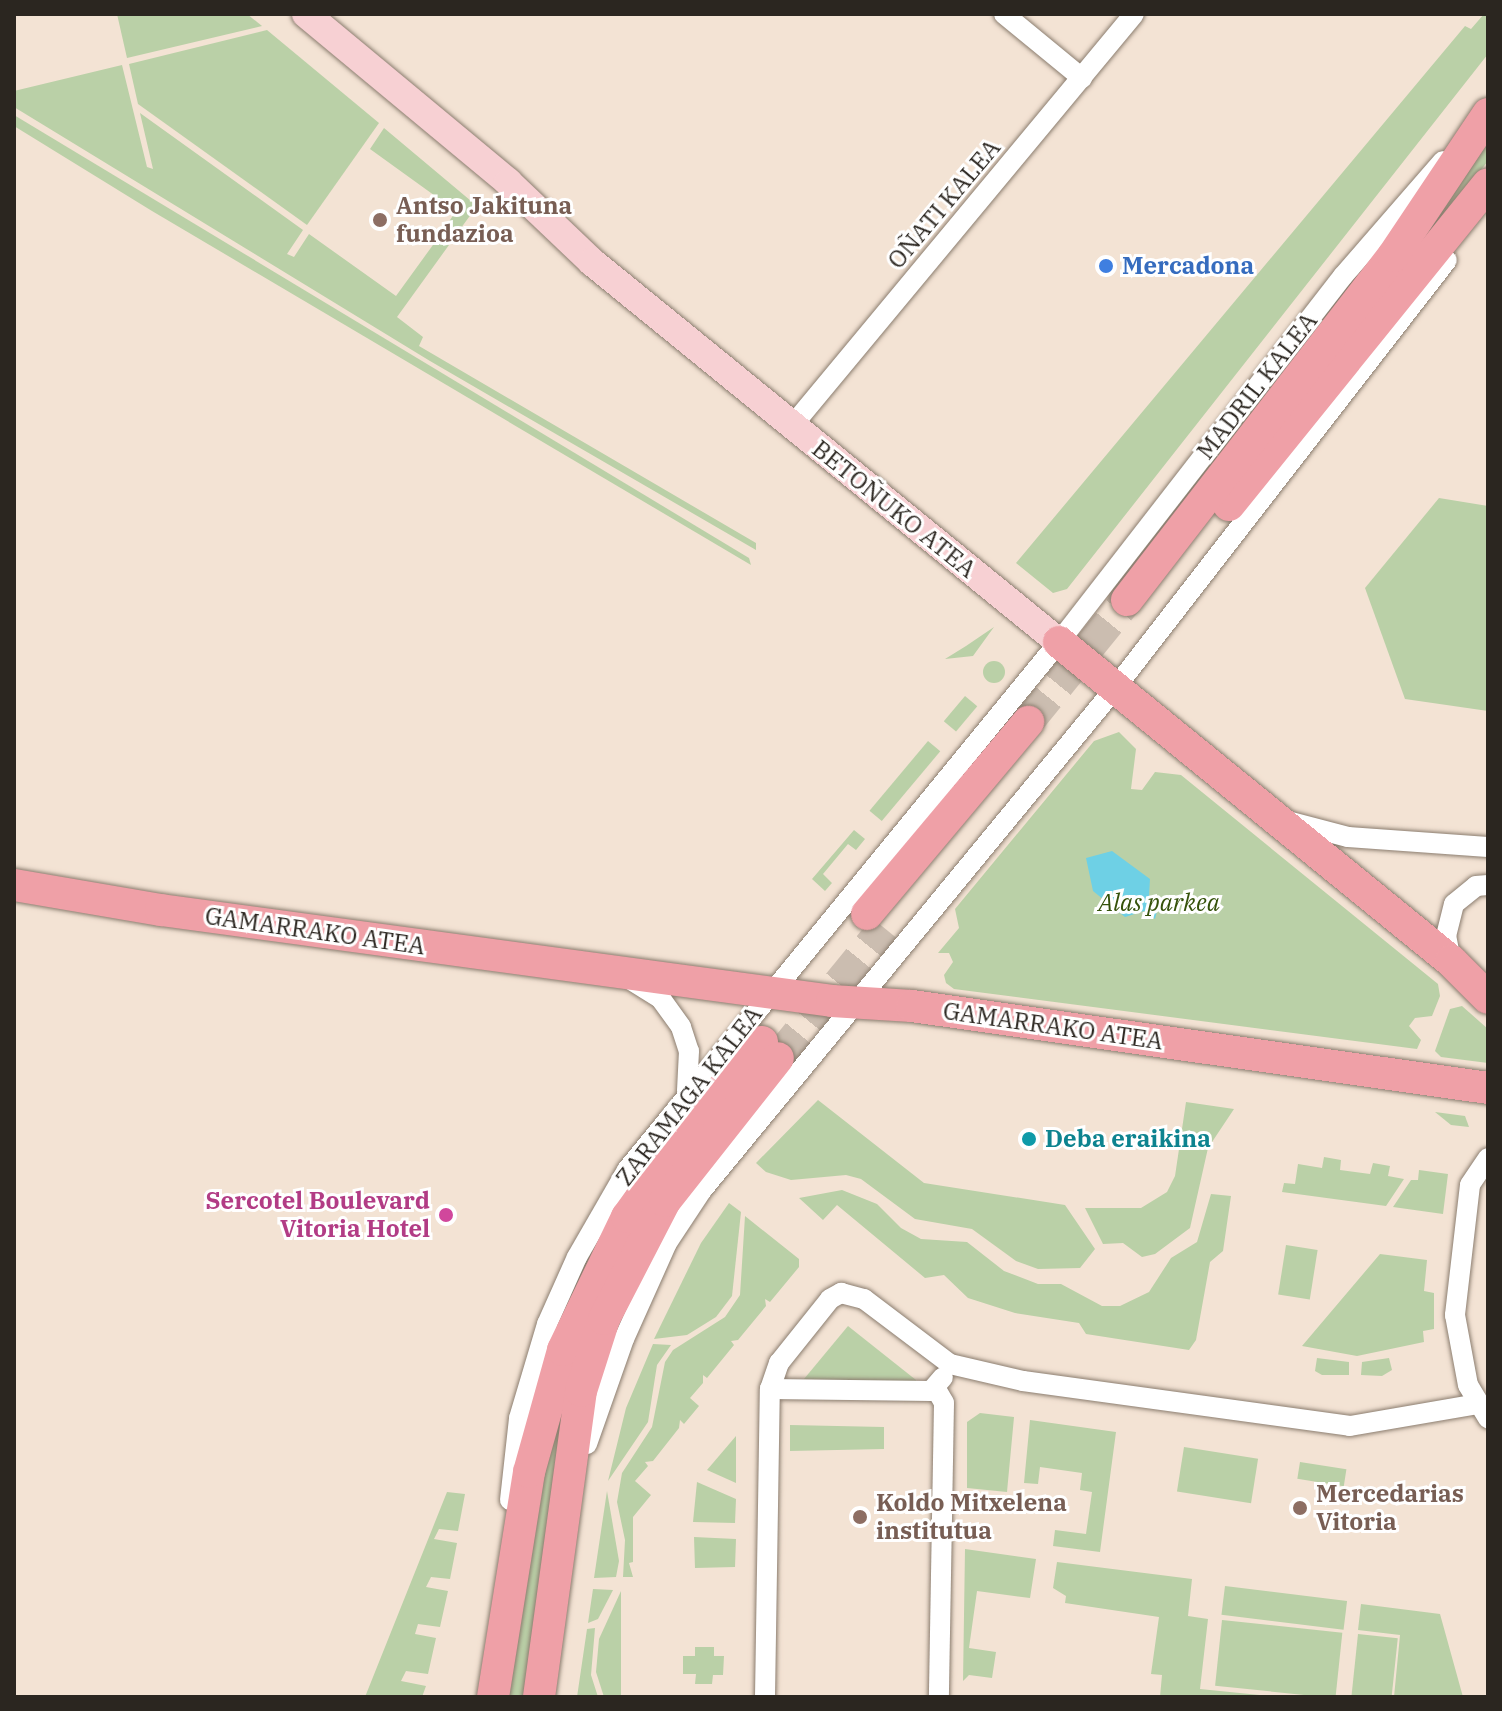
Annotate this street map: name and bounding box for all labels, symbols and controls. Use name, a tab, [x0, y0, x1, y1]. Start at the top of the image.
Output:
street label: OÑATI KALEA	[882, 134, 1006, 274]
place label: Antso Jakituna fundazioa	[396, 192, 572, 248]
marker: Antso Jakituna fundazioa	[371, 211, 389, 229]
place label: Mercadona	[1122, 252, 1254, 280]
marker: Mercadona	[1097, 257, 1115, 275]
street label: MADRIL KALEA	[1191, 307, 1323, 465]
street label: BETOÑUKO ATEA	[806, 434, 982, 584]
park label: Alas parkea	[1098, 889, 1220, 917]
street label: GAMARRAKO ATEA	[203, 901, 427, 961]
street label: GAMARRAKO ATEA	[941, 996, 1165, 1056]
street label: ZARAMAGA KALEA	[610, 1000, 768, 1192]
place label: Deba eraikina	[1045, 1125, 1211, 1153]
marker: Deba eraikina	[1020, 1130, 1038, 1148]
place label: Sercotel Boulevard Vitoria Hotel	[206, 1187, 430, 1243]
marker: Sercotel Boulevard Vitoria Hotel	[437, 1206, 455, 1224]
place label: Mercedarias Vitoria	[1316, 1480, 1464, 1536]
place label: Koldo Mitxelena institutua	[876, 1489, 1067, 1545]
marker: Mercedarias Vitoria	[1291, 1499, 1309, 1517]
marker: Koldo Mitxelena institutua	[851, 1508, 869, 1526]

